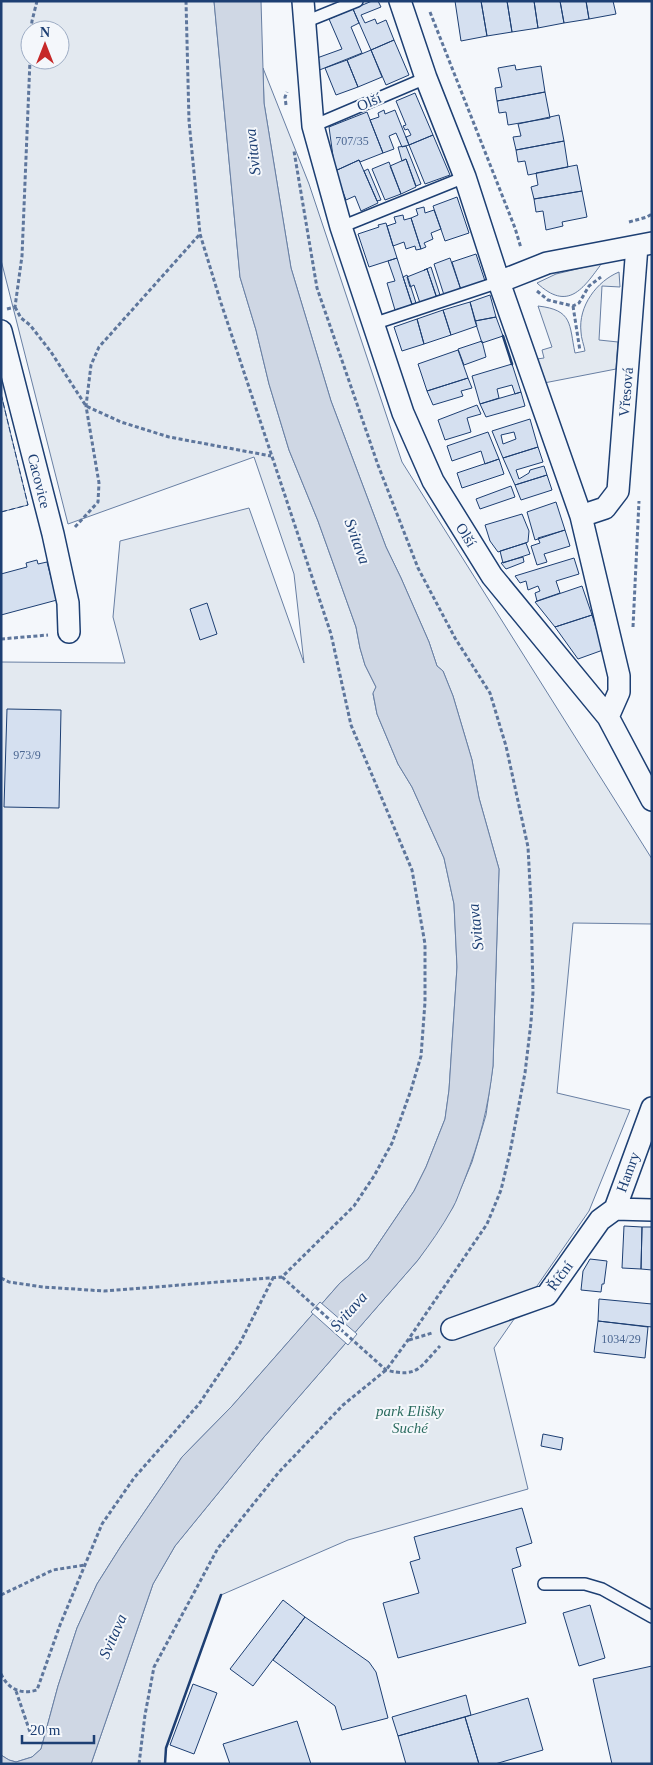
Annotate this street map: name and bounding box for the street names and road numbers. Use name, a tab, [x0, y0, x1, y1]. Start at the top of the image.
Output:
street label: Olší	[354, 90, 384, 114]
street label: Vřesová	[616, 366, 636, 418]
street label: Cacovice	[24, 452, 54, 510]
street label: Olší	[453, 520, 479, 550]
street label: Hamry	[613, 1149, 643, 1194]
street label: Říční	[544, 1258, 576, 1294]

